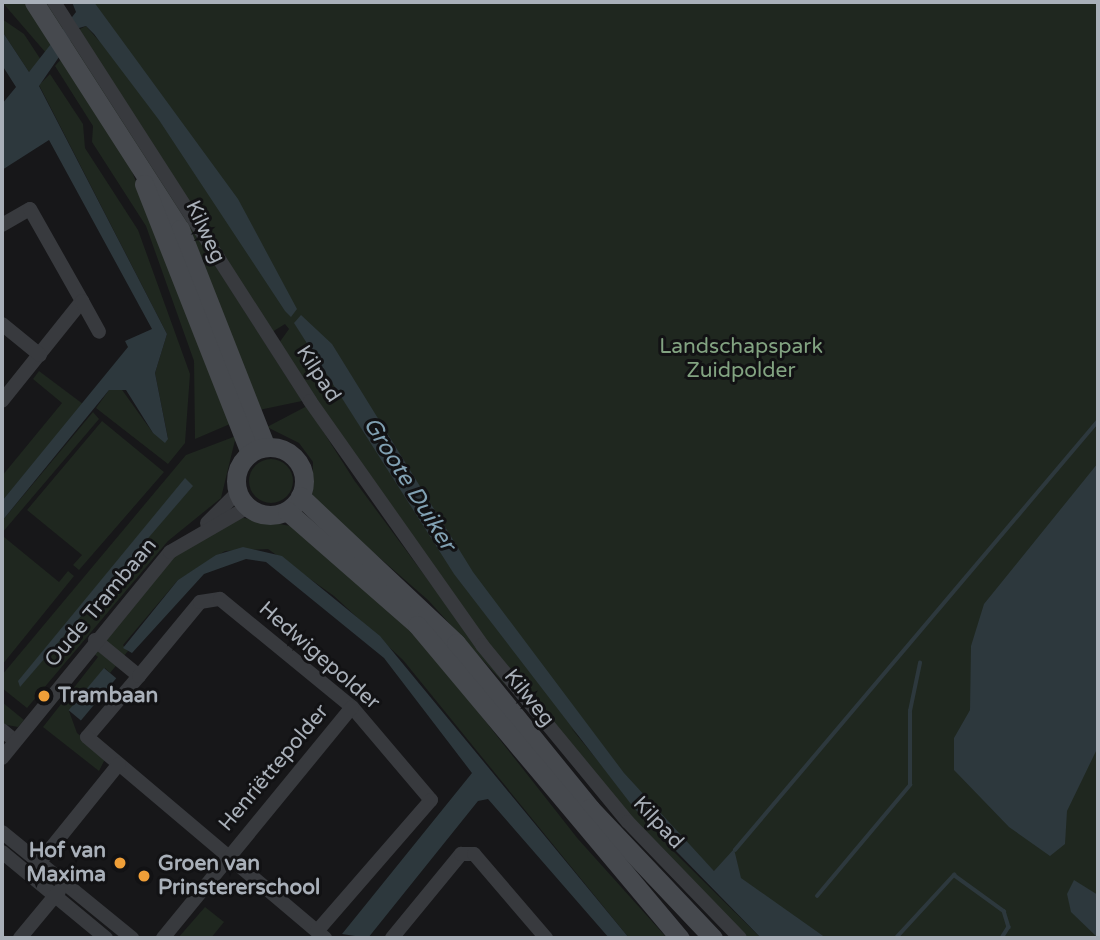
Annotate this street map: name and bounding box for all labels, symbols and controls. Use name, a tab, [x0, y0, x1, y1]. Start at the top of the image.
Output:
street label: Kilweg	[180, 197, 230, 267]
park label: Landschapspark Zuidpolder	[659, 334, 823, 384]
street label: Kilpad	[290, 341, 346, 407]
water label: Groote Duiker	[357, 412, 461, 556]
street label: Oude Trambaan	[40, 533, 162, 673]
street label: Hedwigepolder	[253, 597, 385, 715]
street label: Kilweg	[498, 664, 560, 732]
place label: Trambaan	[58, 683, 158, 709]
marker: Trambaan	[36, 688, 52, 704]
street label: Henriëttepolder	[214, 700, 334, 836]
street label: Kilpad	[627, 791, 689, 855]
place label: Hof van Maxima	[26, 838, 106, 888]
place label: Groen van Prinstererschool	[158, 851, 320, 901]
marker: Hof van Maxima	[112, 855, 128, 871]
marker: Groen van Prinstererschool	[136, 868, 152, 884]

